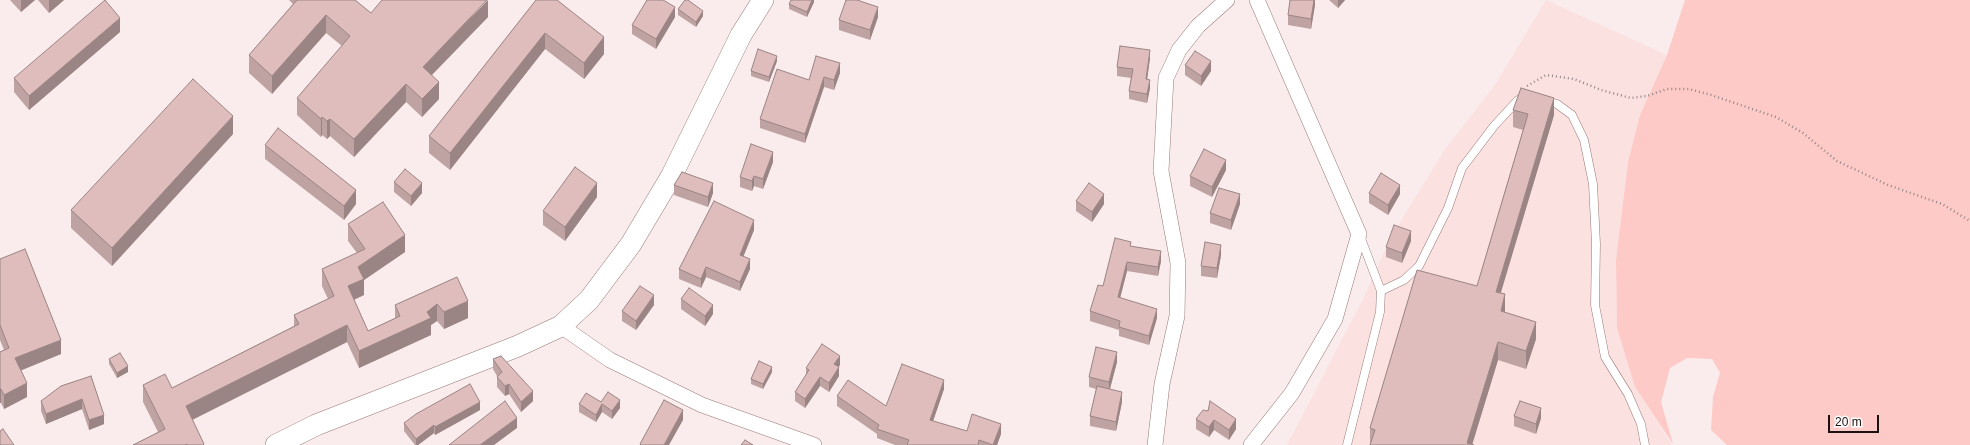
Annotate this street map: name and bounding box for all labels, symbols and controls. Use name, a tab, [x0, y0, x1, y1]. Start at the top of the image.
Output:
scale bar	[1830, 407, 1881, 433]
text: 20 m	[1835, 415, 1862, 429]

